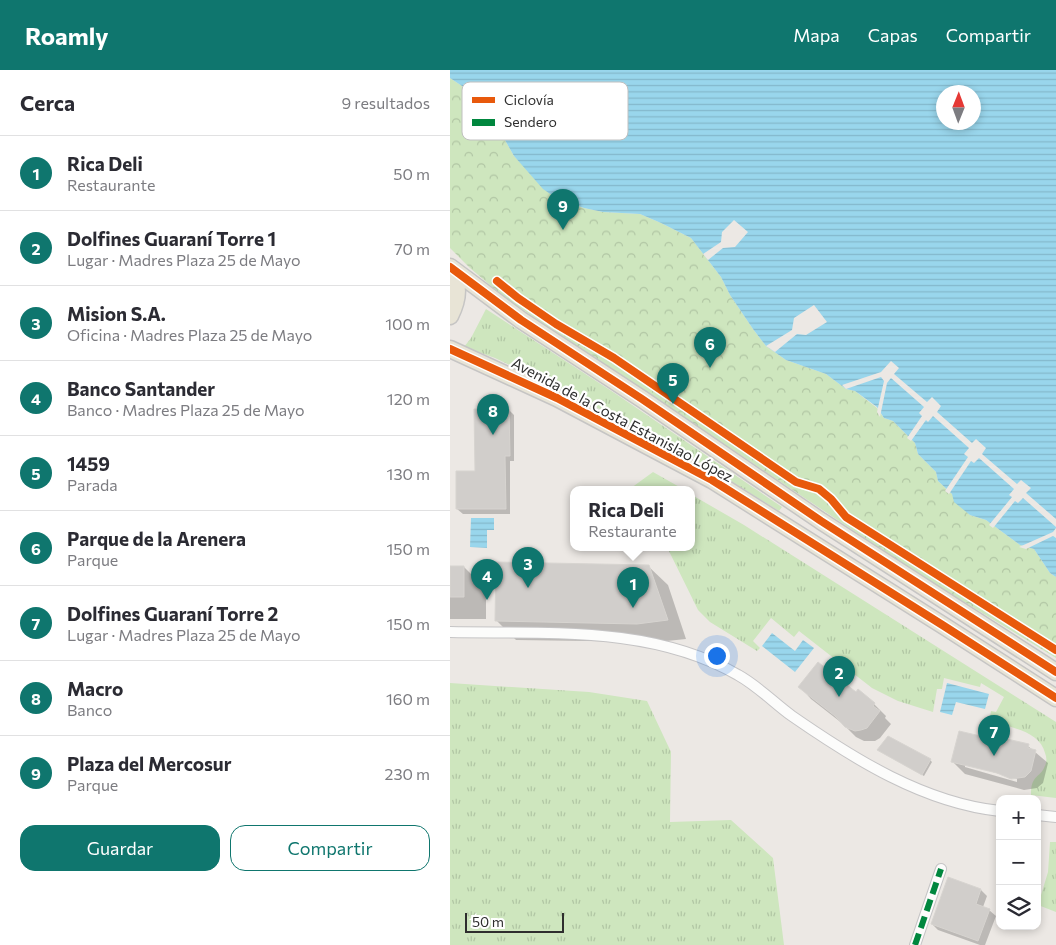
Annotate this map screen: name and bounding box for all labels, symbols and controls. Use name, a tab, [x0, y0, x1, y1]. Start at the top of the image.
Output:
text: Roamly	[25, 21, 108, 50]
text: Mapa	[793, 24, 840, 46]
text: Capas	[868, 24, 918, 46]
text: Compartir	[946, 24, 1031, 46]
legend	[462, 82, 628, 140]
north arrow	[936, 85, 981, 130]
text: Cerca	[20, 90, 75, 115]
text: Ciclovía	[504, 91, 554, 108]
text: 9 resultados	[342, 93, 430, 112]
text: Sendero	[504, 113, 557, 130]
text: Rica Deli	[67, 152, 143, 175]
text: 1	[32, 164, 40, 183]
text: 50 m	[393, 164, 430, 183]
text: Restaurante	[67, 175, 155, 194]
pin: 9	[547, 189, 579, 230]
text: Dolfines Guaraní Torre 1	[67, 227, 276, 250]
text: 2	[31, 239, 41, 258]
text: 70 m	[394, 239, 430, 258]
text: Lugar · Madres Plaza 25 de Mayo	[67, 250, 301, 269]
text: Mision S.A.	[67, 302, 166, 325]
text: 3	[31, 314, 41, 333]
text: 100 m	[385, 314, 430, 333]
text: Oficina · Madres Plaza 25 de Mayo	[67, 325, 312, 344]
pin: 6	[694, 327, 726, 368]
street label: Avenida de la Costa Estanislao López	[509, 353, 736, 485]
pin: 5	[657, 363, 689, 404]
text: Banco Santander	[67, 377, 215, 400]
text: 4	[31, 389, 41, 408]
text: 120 m	[387, 389, 430, 408]
pin: 8	[477, 394, 509, 435]
text: Banco · Madres Plaza 25 de Mayo	[67, 400, 305, 419]
text: 1459	[67, 452, 110, 475]
text: 5	[31, 464, 41, 483]
text: 130 m	[387, 464, 430, 483]
text: Parada	[67, 475, 118, 494]
popup	[570, 486, 695, 551]
text: Rica Deli	[588, 498, 664, 521]
text: Restaurante	[588, 521, 677, 540]
text: Parque de la Arenera	[67, 527, 246, 550]
text: 6	[31, 539, 41, 558]
text: 150 m	[387, 539, 430, 558]
pin: 3	[512, 547, 544, 588]
text: Parque	[67, 550, 118, 569]
pin: 4	[471, 559, 503, 600]
pin: 1	[617, 567, 649, 608]
text: Dolfines Guaraní Torre 2	[67, 602, 278, 625]
text: 7	[32, 614, 40, 633]
text: 150 m	[387, 614, 430, 633]
text: Lugar · Madres Plaza 25 de Mayo	[67, 625, 301, 644]
your location	[704, 643, 730, 669]
pin: 2	[823, 656, 855, 697]
text: Macro	[67, 677, 123, 700]
text: 8	[31, 689, 41, 708]
text: 160 m	[386, 689, 430, 708]
text: Banco	[67, 700, 112, 719]
pin: 7	[978, 715, 1010, 756]
text: Plaza del Mercosur	[67, 752, 232, 775]
text: 9	[31, 764, 41, 783]
text: 230 m	[385, 764, 430, 783]
text: Parque	[67, 775, 118, 794]
map controls	[996, 795, 1041, 930]
button: +	[996, 795, 1041, 840]
button: Guardar	[20, 825, 220, 871]
button: Compartir	[230, 825, 430, 871]
button: −	[996, 840, 1041, 885]
button: layers	[996, 885, 1041, 930]
scale bar	[465, 910, 564, 933]
text: 50 m	[472, 913, 504, 930]

